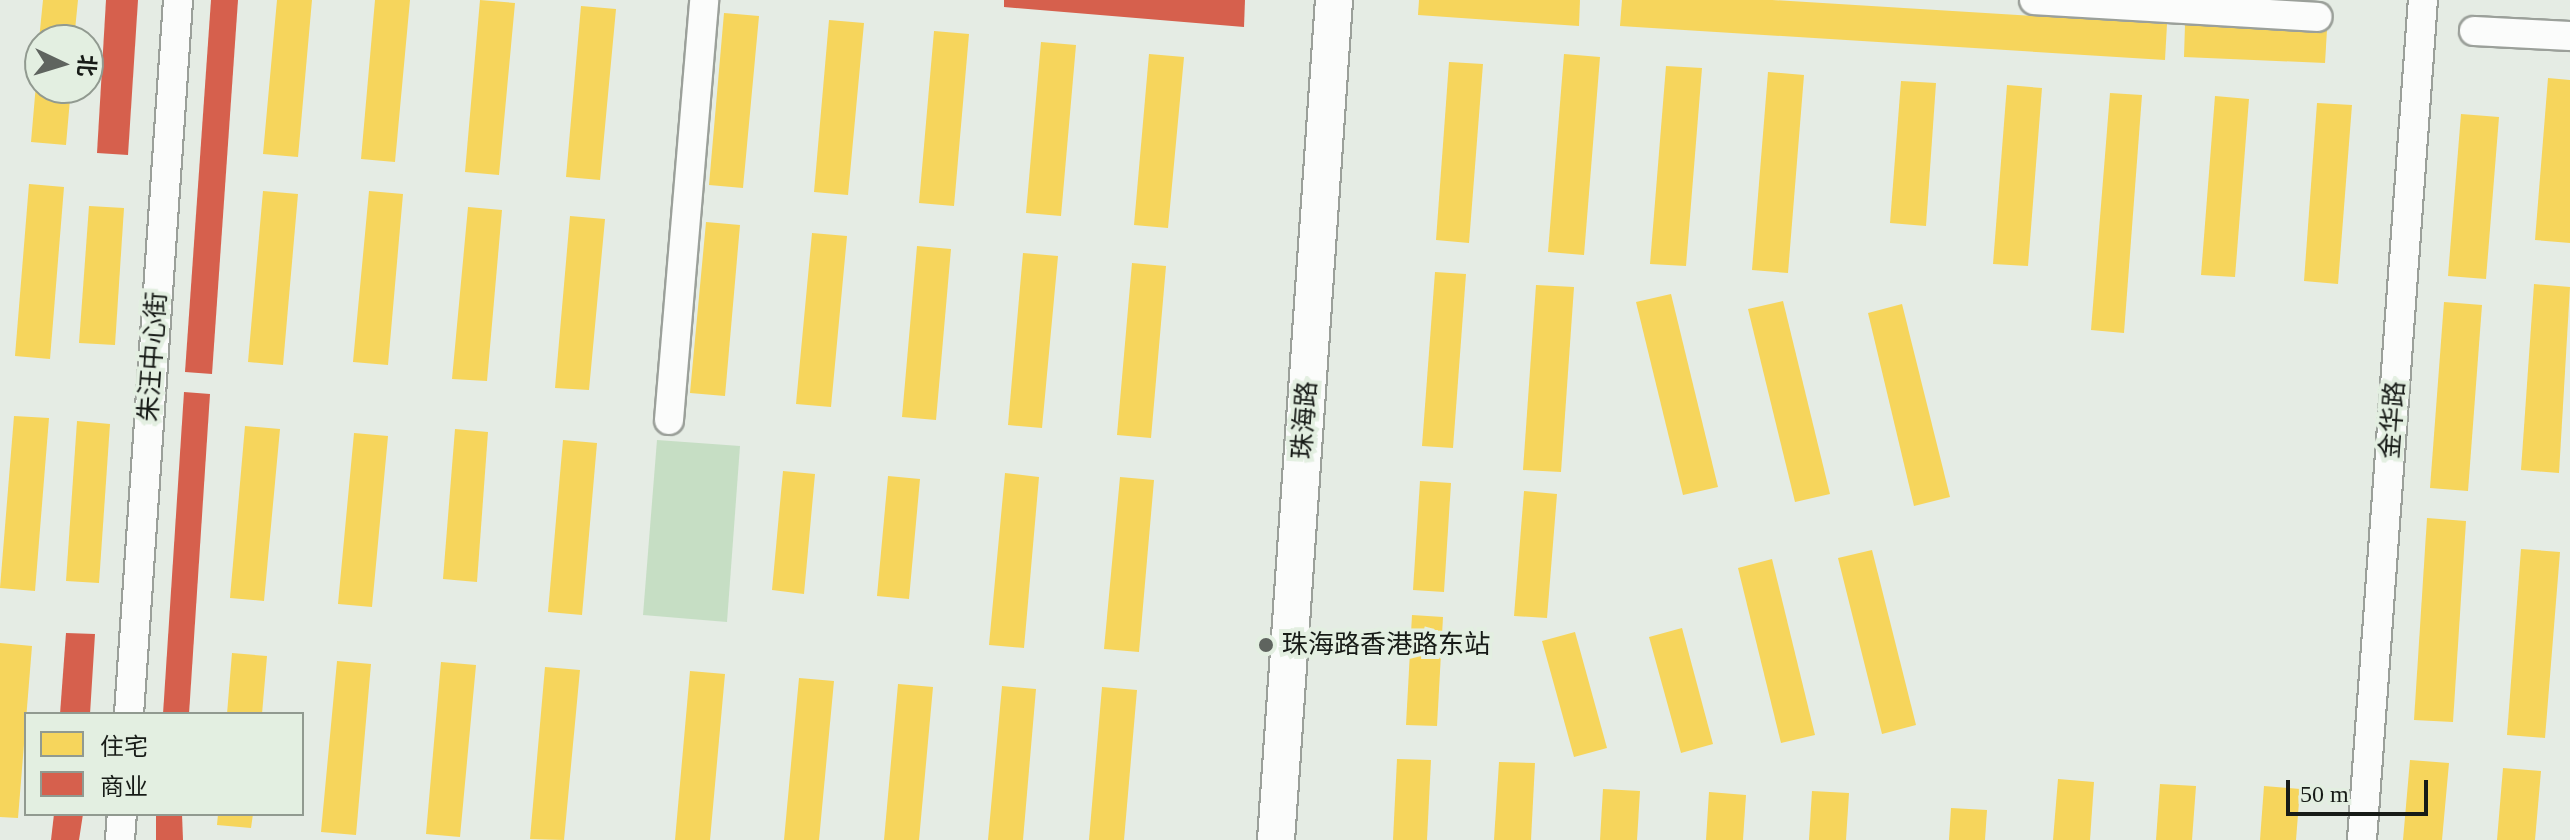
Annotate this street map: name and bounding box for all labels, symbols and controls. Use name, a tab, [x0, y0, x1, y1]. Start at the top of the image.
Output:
north arrow	[24, 24, 104, 104]
text: 北	[73, 54, 100, 77]
street label: 朱汪中心街	[133, 291, 173, 423]
street label: 珠海路	[1287, 380, 1323, 460]
street label: 金华路	[2375, 380, 2411, 460]
place label: 珠海路香港路东站	[1282, 629, 1490, 661]
marker: 珠海路香港路东站	[1257, 636, 1275, 654]
legend	[24, 712, 304, 816]
text: 住宅	[100, 734, 148, 760]
scale bar	[2290, 764, 2432, 814]
text: 商业	[100, 774, 148, 800]
text: 50 m	[2300, 781, 2349, 807]

